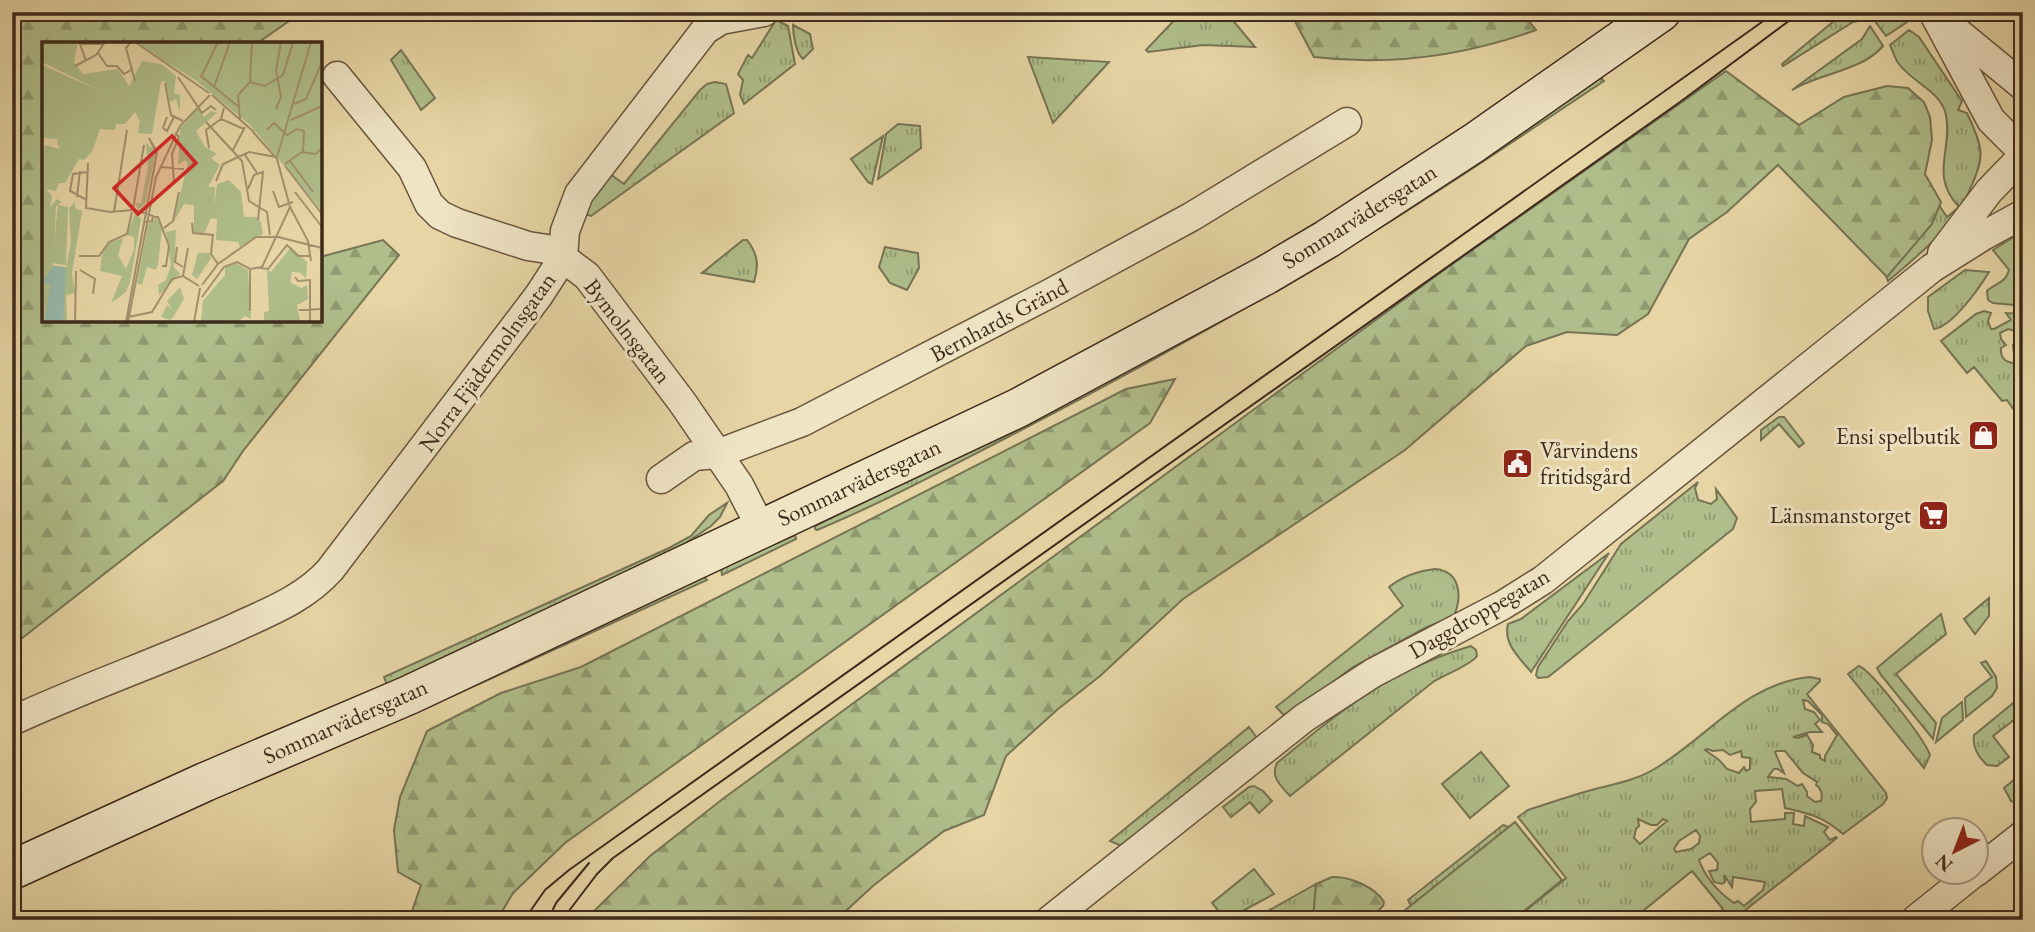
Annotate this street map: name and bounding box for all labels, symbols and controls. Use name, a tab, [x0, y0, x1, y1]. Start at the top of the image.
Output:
inset map	[42, 42, 322, 322]
street label: Sommarvädersgatan	[1276, 156, 1442, 276]
street label: Norra Fjädermolnsgatan	[412, 266, 562, 458]
street label: Bernhards Gränd	[925, 271, 1073, 369]
street label: Bymolnsgatan	[578, 272, 678, 390]
shop icon: Ensi spelbutik	[1966, 419, 2000, 453]
place label: Ensi spelbutik	[1836, 421, 1961, 451]
street label: Sommarvädersgatan	[772, 431, 946, 533]
place label: Vårvindens fritidsgård	[1540, 435, 1638, 491]
public building icon: Vårvindens fritidsgård	[1500, 446, 1534, 480]
supermarket icon: Länsmanstorget	[1917, 498, 1951, 532]
place label: Länsmanstorget	[1770, 500, 1912, 530]
street label: Daggdroppegatan	[1403, 561, 1555, 665]
street label: Sommarvädersgatan	[258, 671, 432, 771]
north arrow	[1920, 816, 1990, 886]
text: N	[1929, 848, 1958, 878]

